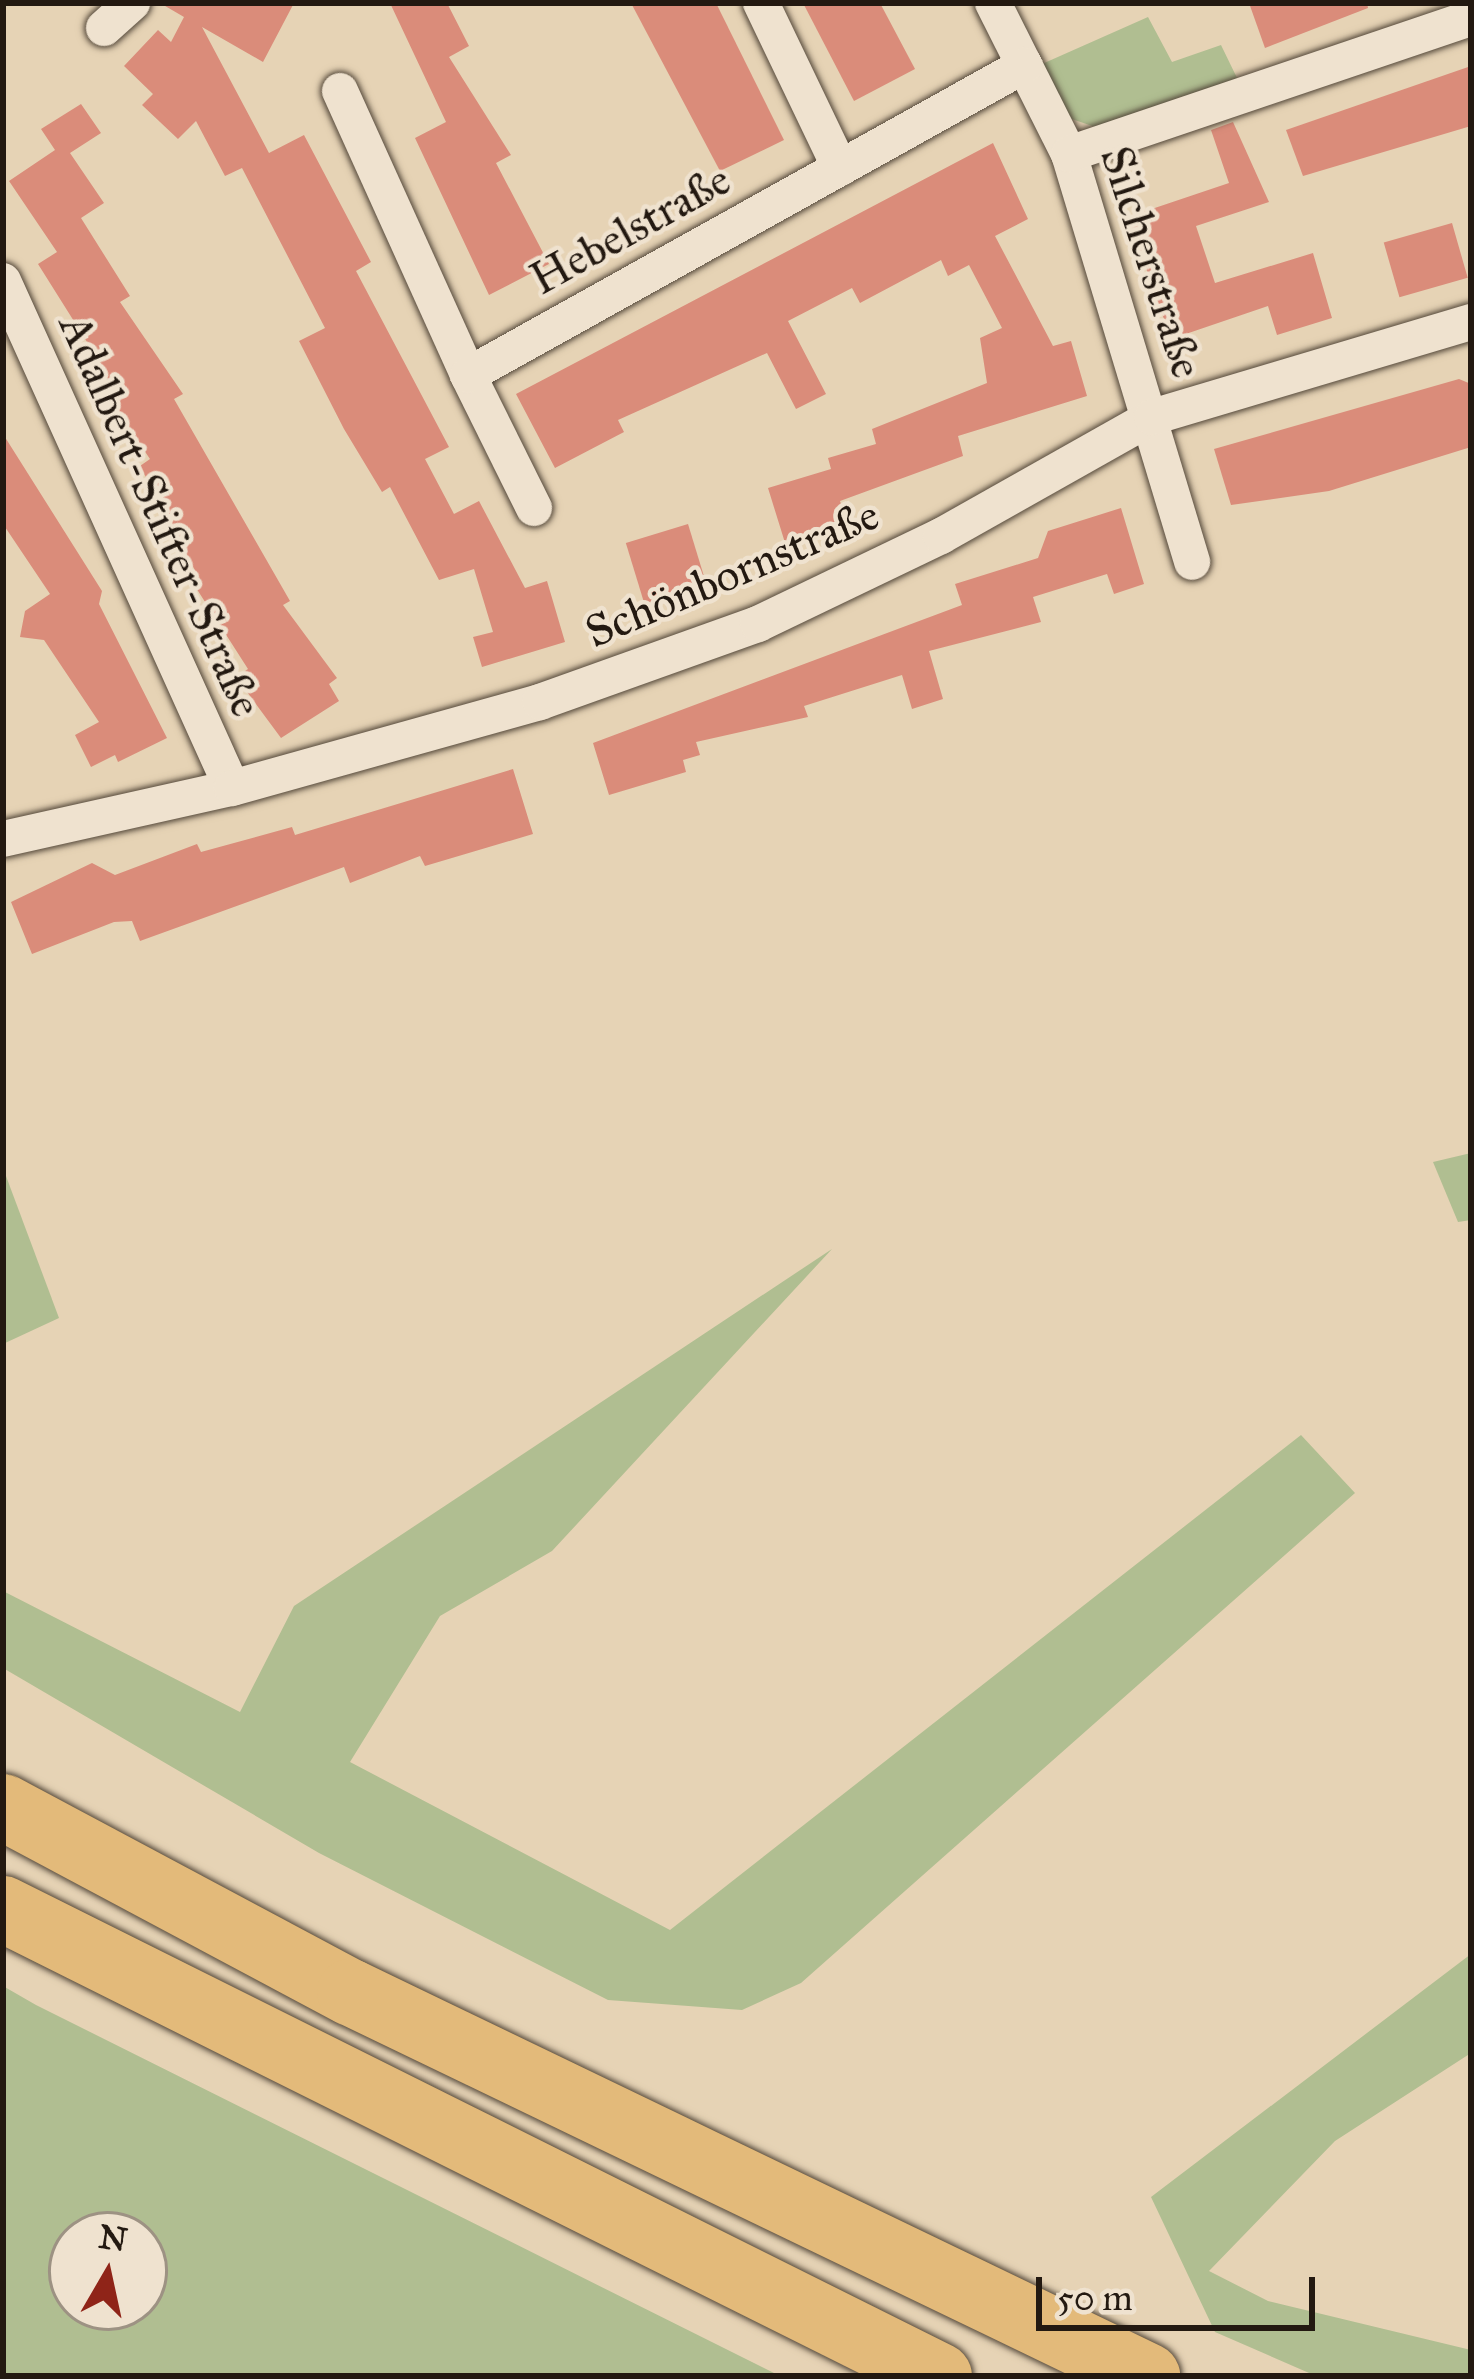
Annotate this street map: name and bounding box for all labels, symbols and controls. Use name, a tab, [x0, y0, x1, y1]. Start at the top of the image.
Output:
street label: Silcherstraße	[1089, 140, 1215, 384]
street label: Hebelstraße	[521, 152, 739, 306]
street label: Adalbert-Stifter-Straße	[48, 305, 274, 725]
street label: Schönbornstraße	[577, 487, 887, 659]
north arrow	[48, 2211, 168, 2331]
text: N	[96, 2216, 130, 2260]
scale bar	[1042, 2253, 1321, 2327]
text: 50 m	[1057, 2276, 1133, 2320]

